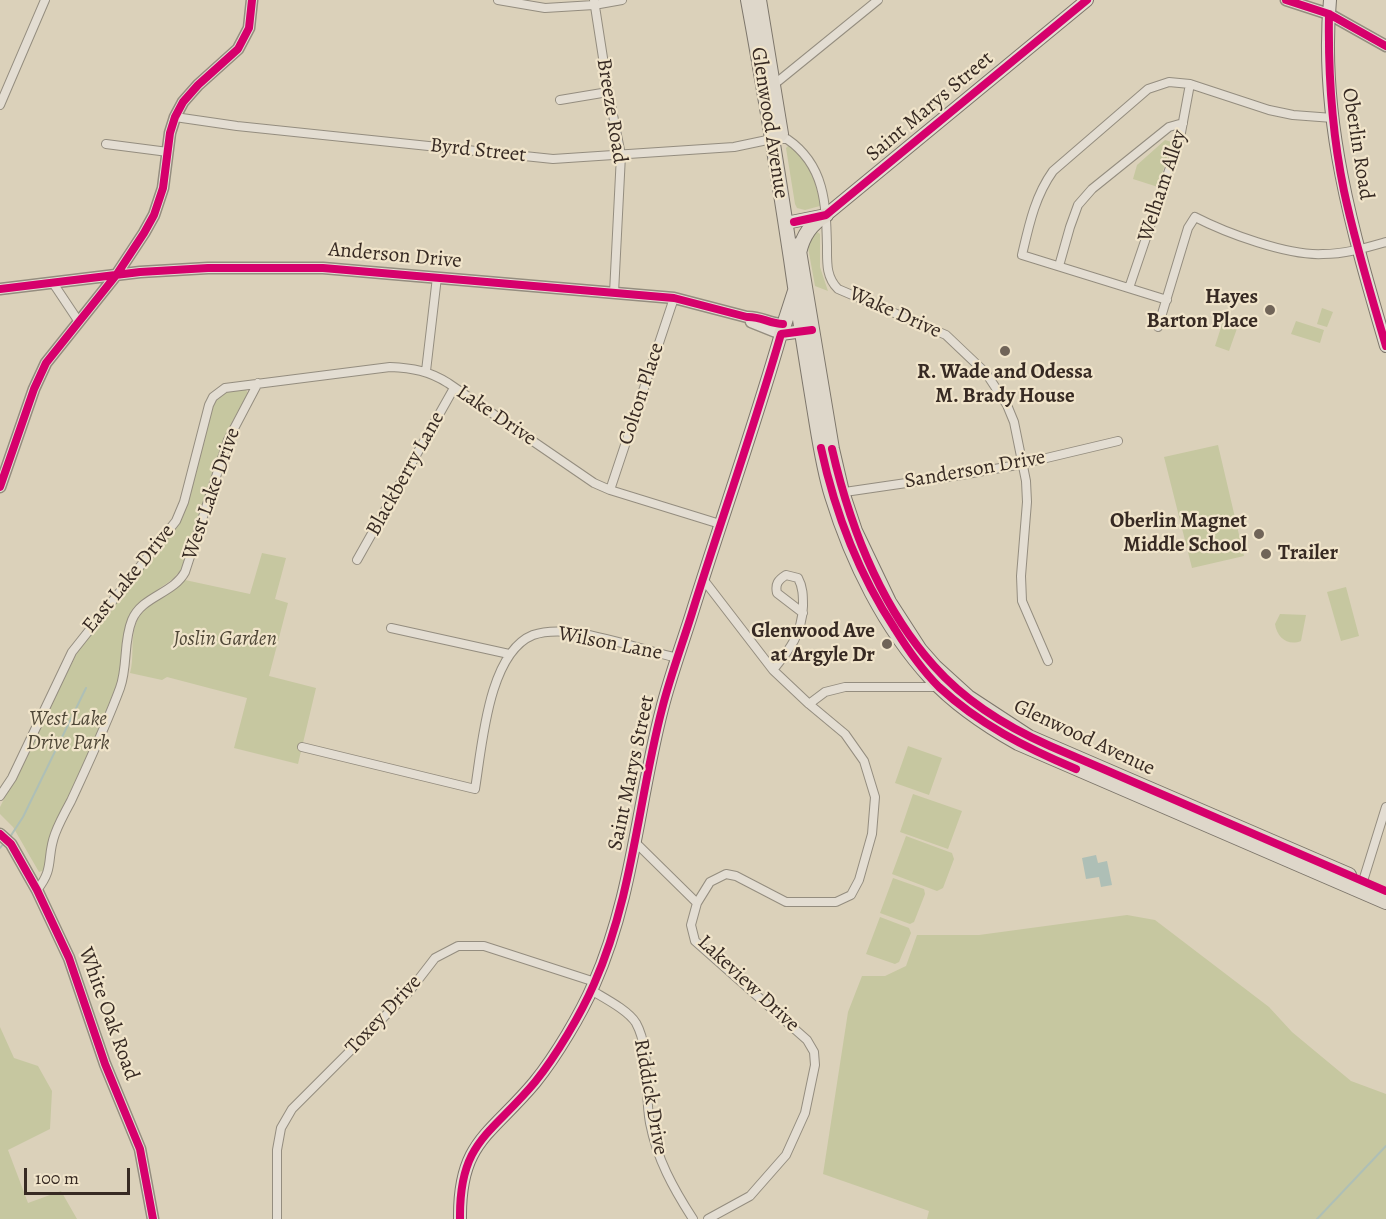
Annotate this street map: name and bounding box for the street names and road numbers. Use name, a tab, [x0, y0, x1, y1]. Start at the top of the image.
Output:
street label: Glenwood Avenue	[745, 46, 793, 200]
street label: Saint Marys Street	[861, 46, 999, 168]
street label: Breeze Road	[590, 57, 632, 165]
street label: Oberlin Road	[1336, 86, 1378, 202]
street label: Welham Alley	[1133, 127, 1193, 245]
street label: Byrd Street	[429, 133, 527, 169]
street label: Anderson Drive	[327, 238, 463, 274]
street label: Wake Drive	[845, 281, 945, 345]
street label: Colton Place	[614, 340, 670, 448]
street label: Lake Drive	[451, 380, 541, 452]
street label: Blackberry Lane	[361, 407, 451, 541]
street label: West Lake Drive	[178, 425, 246, 563]
street label: Sanderson Drive	[903, 445, 1047, 495]
street label: East Lake Drive	[78, 520, 180, 638]
street label: Wilson Lane	[556, 622, 664, 666]
street label: Saint Marys Street	[603, 693, 661, 853]
street label: Glenwood Avenue	[1009, 694, 1159, 782]
street label: Lakeview Drive	[692, 930, 804, 1038]
street label: White Oak Road	[72, 944, 144, 1084]
street label: Toxey Drive	[341, 970, 427, 1060]
street label: Riddick Drive	[627, 1037, 673, 1157]

